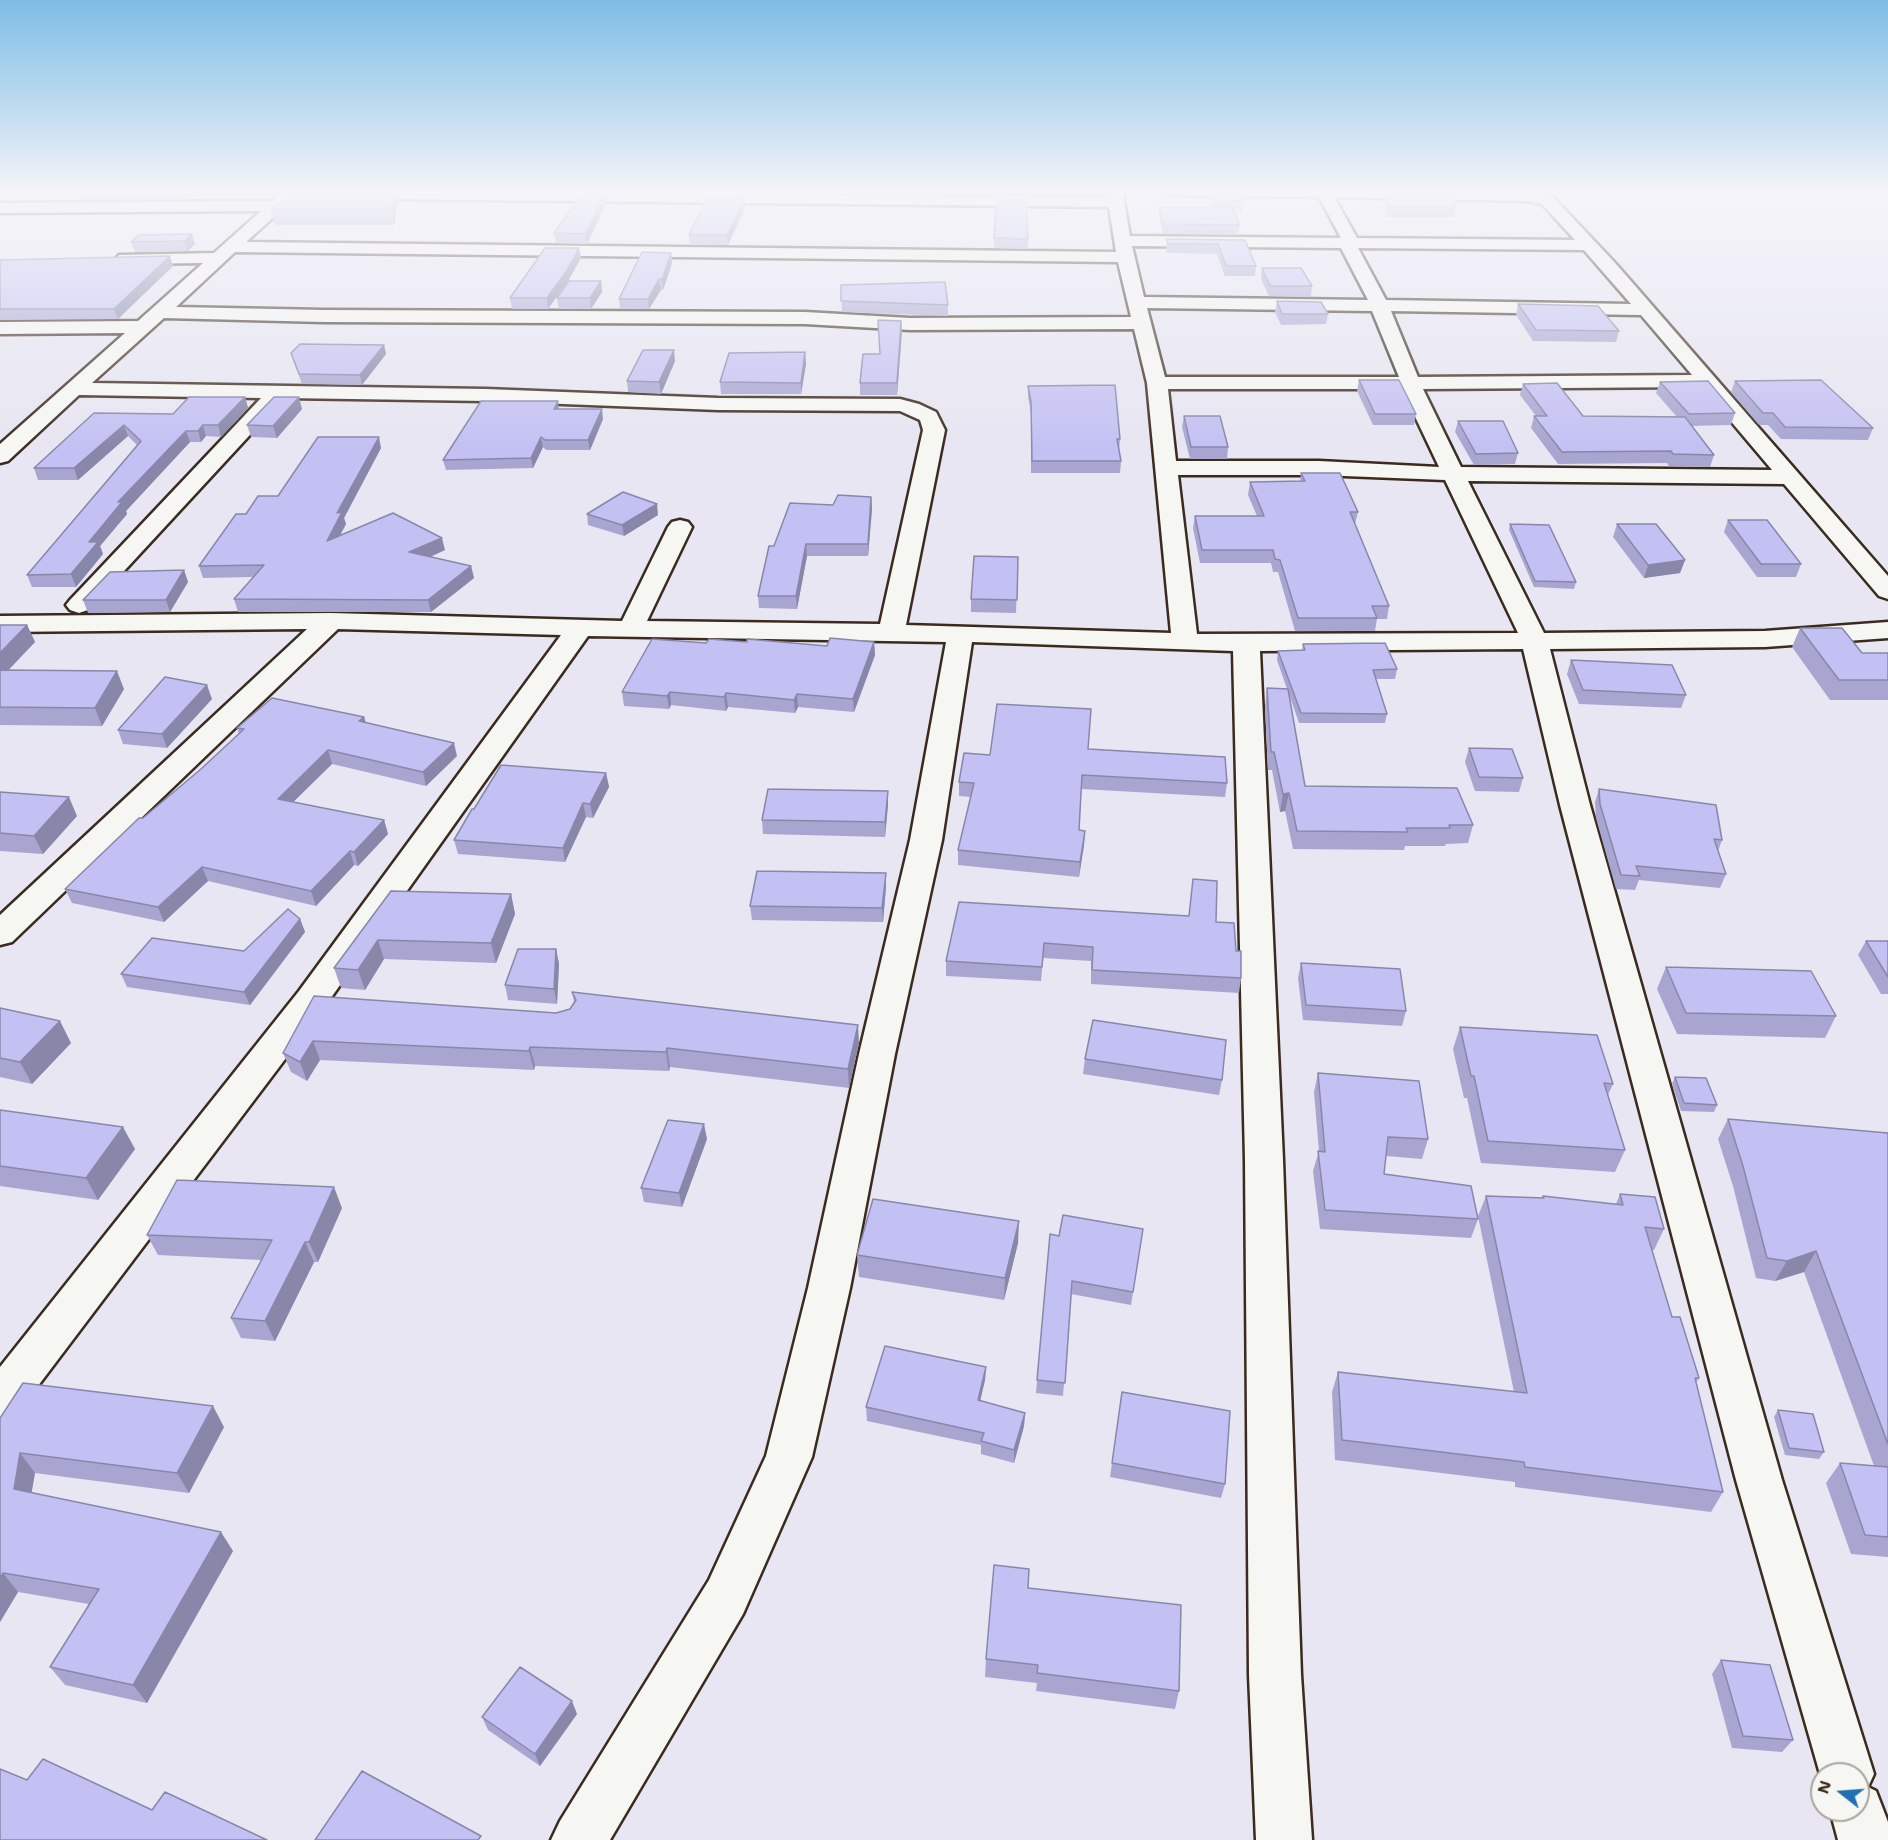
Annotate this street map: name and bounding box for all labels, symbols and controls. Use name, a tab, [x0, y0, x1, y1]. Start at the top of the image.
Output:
north arrow	[1810, 1762, 1870, 1822]
text: N	[1812, 1778, 1836, 1796]

